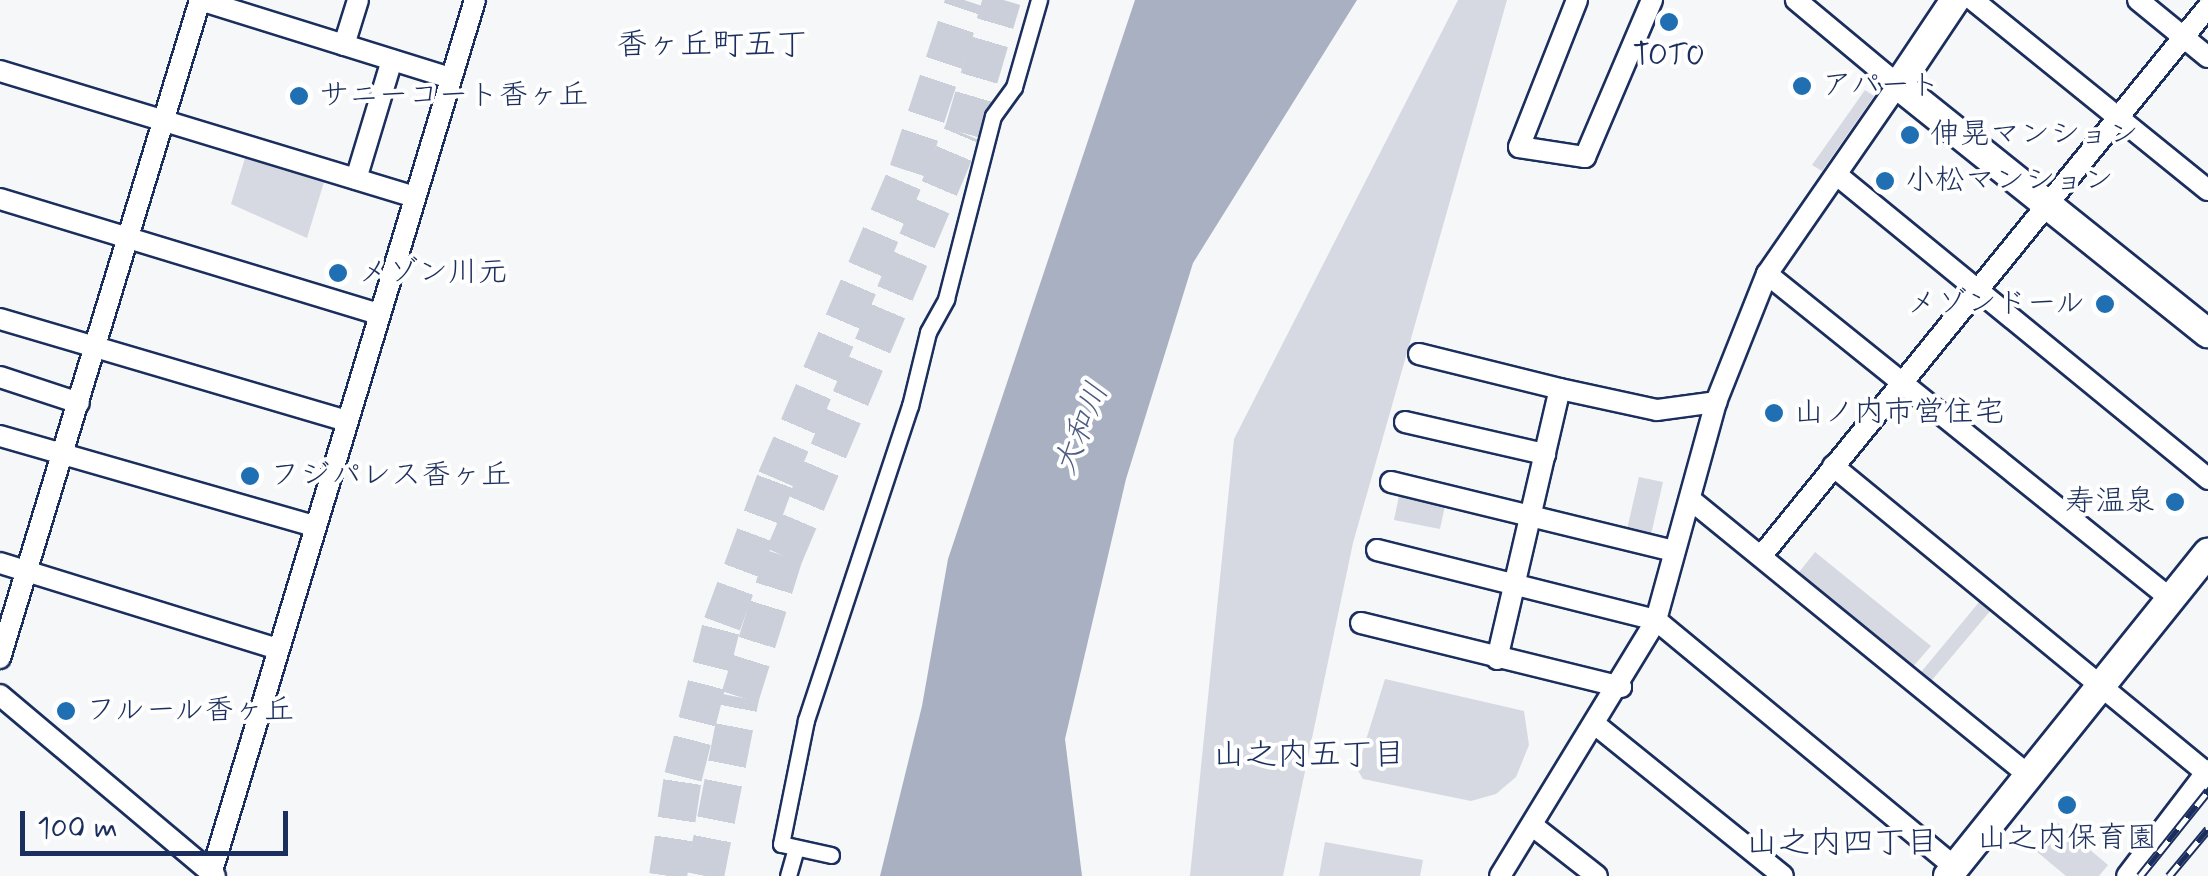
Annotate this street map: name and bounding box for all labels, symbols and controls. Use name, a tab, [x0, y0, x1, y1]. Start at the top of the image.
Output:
marker: TOTO	[1658, 11, 1680, 33]
district label: 香ヶ丘町五丁	[616, 26, 808, 64]
place label: TOTO	[1633, 38, 1705, 74]
place label: アパート	[1822, 68, 1942, 104]
marker: アパート	[1791, 75, 1813, 97]
place label: サニーコート香ヶ丘	[319, 78, 588, 114]
marker: サニーコート香ヶ丘	[288, 85, 310, 107]
place label: 伸晃マンション	[1930, 117, 2140, 153]
marker: 伸晃マンション	[1899, 124, 1921, 146]
place label: 小松マンション	[1905, 163, 2115, 199]
marker: 小松マンション	[1874, 170, 1896, 192]
place label: メゾン川元	[358, 255, 508, 291]
marker: メゾン川元	[327, 262, 349, 284]
place label: メゾンドール	[1905, 286, 2085, 322]
marker: メゾンドール	[2094, 293, 2116, 315]
water label: 大和川	[1046, 377, 1118, 481]
place label: 山ノ内市営住宅	[1794, 395, 2004, 431]
marker: 山ノ内市営住宅	[1763, 402, 1785, 424]
place label: フジパレス香ヶ丘	[270, 458, 510, 494]
marker: フジパレス香ヶ丘	[239, 465, 261, 487]
place label: 寿温泉	[2065, 484, 2155, 520]
marker: 寿温泉	[2164, 491, 2186, 513]
place label: フルール香ヶ丘	[86, 693, 297, 729]
marker: フルール香ヶ丘	[55, 700, 77, 722]
district label: 山之内五丁目	[1213, 736, 1405, 774]
scale bar	[25, 791, 292, 853]
marker: 山之内保育園	[2056, 794, 2078, 816]
text: 100 m	[37, 809, 118, 848]
place label: 山之内保育園	[1977, 821, 2157, 857]
district label: 山之内四丁目	[1746, 824, 1938, 862]

